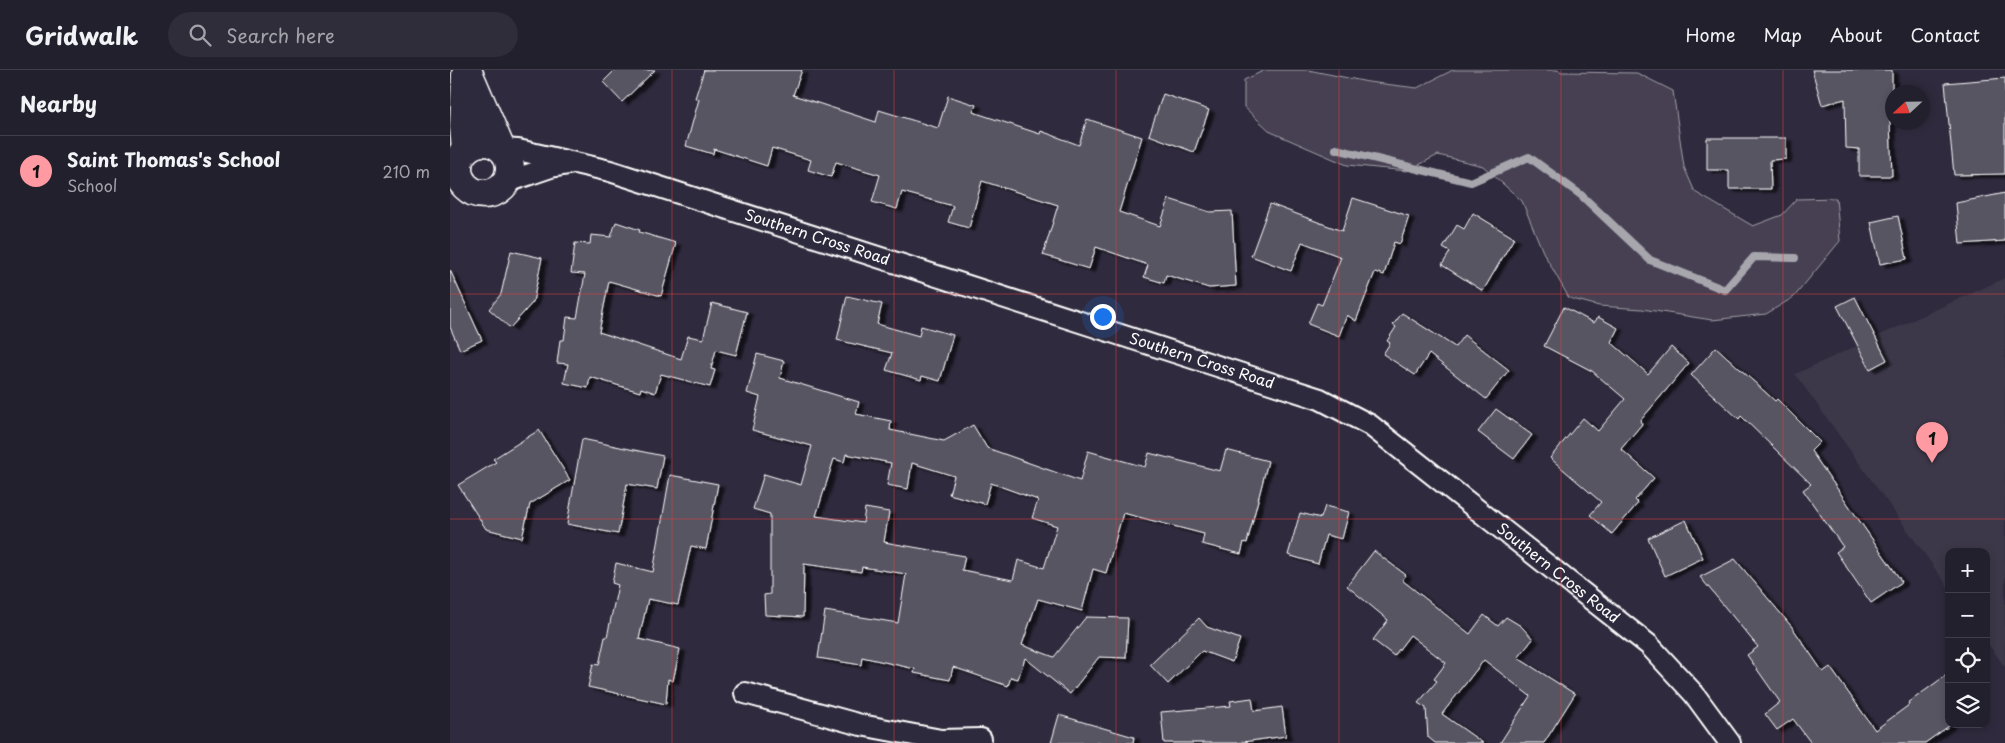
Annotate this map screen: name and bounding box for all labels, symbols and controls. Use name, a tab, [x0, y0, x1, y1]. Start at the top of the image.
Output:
search box	[168, 12, 518, 57]
text: Gridwalk	[25, 17, 138, 53]
icon: search	[186, 21, 214, 49]
text: Search here	[226, 21, 335, 49]
text: Home	[1685, 21, 1735, 48]
text: Map	[1763, 21, 1802, 48]
text: About	[1830, 21, 1882, 48]
text: Contact	[1910, 21, 1980, 48]
north arrow	[1885, 85, 1930, 130]
text: Nearby	[20, 87, 97, 119]
text: Saint Thomas's School	[67, 145, 280, 173]
text: 1	[32, 159, 40, 183]
text: 210 m	[382, 159, 430, 183]
text: School	[67, 173, 117, 197]
street label: Southern Cross Road	[742, 202, 893, 270]
your location	[1090, 304, 1116, 330]
street label: Southern Cross Road	[1127, 326, 1278, 394]
pin: 1	[1916, 422, 1948, 463]
street label: Southern Cross Road	[1493, 516, 1625, 628]
map controls	[1945, 548, 1990, 728]
button: +	[1945, 548, 1990, 593]
button: −	[1945, 593, 1990, 638]
button: locate	[1945, 638, 1990, 683]
button: layers	[1945, 683, 1990, 728]

